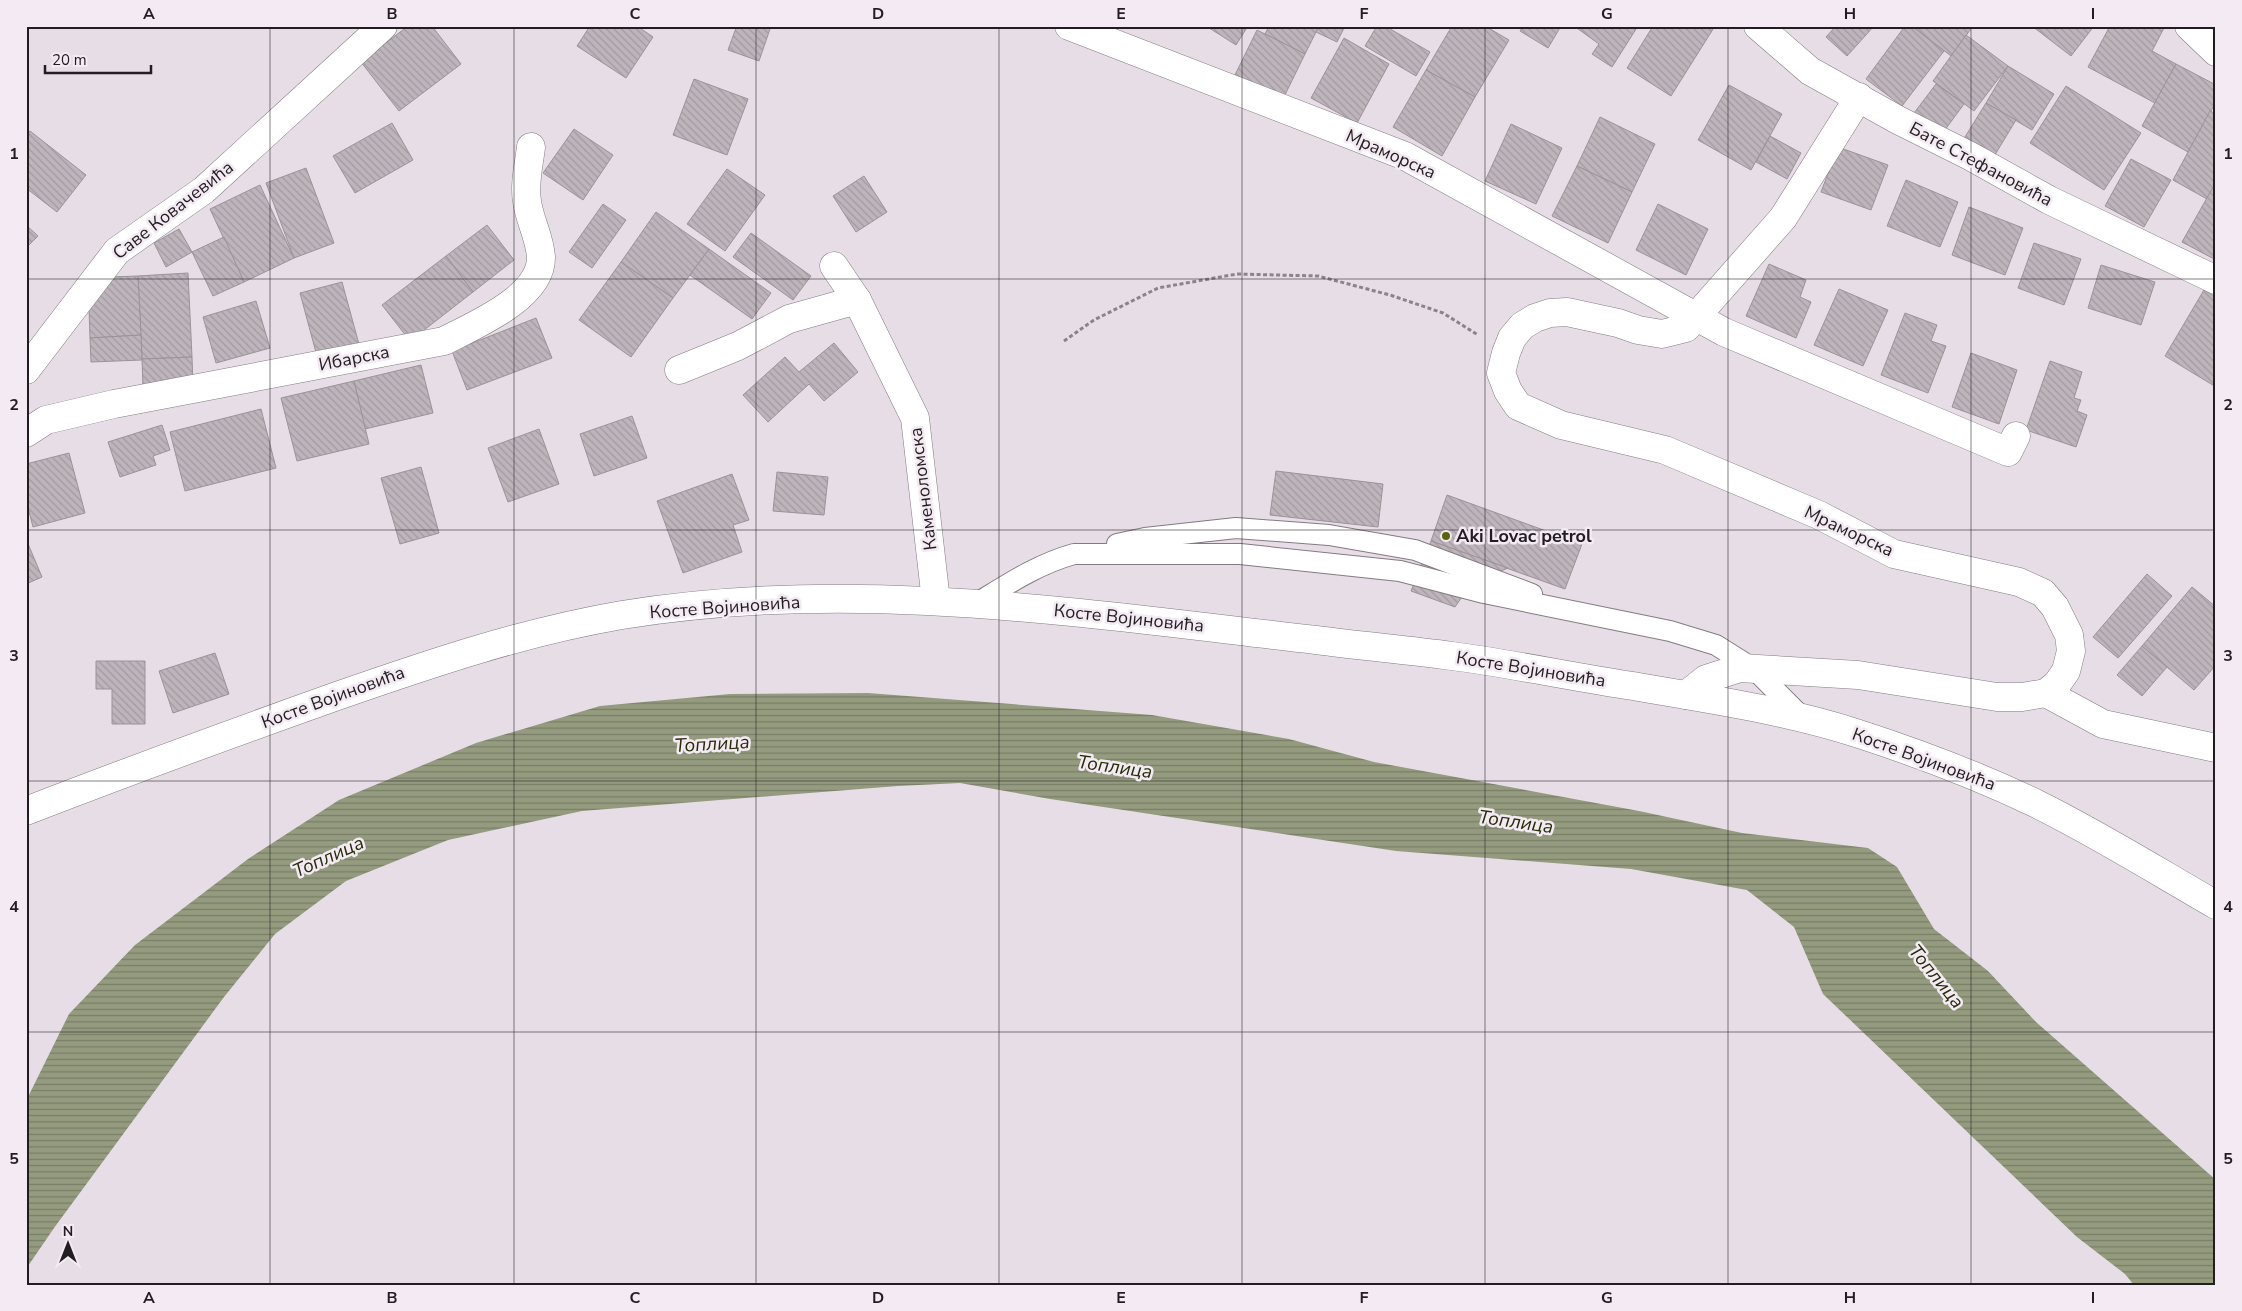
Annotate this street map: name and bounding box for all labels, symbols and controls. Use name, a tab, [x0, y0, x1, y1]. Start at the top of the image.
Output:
text: A	[143, 3, 155, 25]
text: B	[386, 3, 398, 25]
text: C	[630, 3, 641, 25]
text: D	[872, 3, 884, 25]
text: E	[1116, 3, 1126, 25]
text: F	[1360, 3, 1369, 25]
text: G	[1601, 3, 1613, 25]
text: H	[1844, 3, 1856, 25]
text: I	[2091, 3, 2095, 25]
scale bar	[45, 42, 151, 74]
text: 20 m	[52, 50, 87, 70]
street label: Бате Стефановића	[1905, 116, 2057, 212]
street label: Мраморска	[1342, 123, 1440, 185]
text: 1	[9, 143, 19, 165]
text: 1	[2223, 143, 2233, 165]
street label: Саве Ковачевића	[108, 155, 238, 265]
street label: Ибарска	[317, 339, 391, 377]
text: 2	[9, 394, 19, 416]
text: 2	[2223, 394, 2233, 416]
street label: Каменоломска	[904, 426, 942, 552]
street label: Мраморска	[1800, 500, 1898, 562]
place label: Aki Lovac petrol	[1456, 524, 1592, 548]
marker: Aki Lovac petrol	[1440, 530, 1452, 542]
street label: Косте Војиновића	[649, 590, 801, 624]
street label: Косте Војиновића	[1053, 598, 1205, 638]
text: 3	[9, 645, 19, 667]
street label: Косте Војиновића	[1455, 645, 1607, 693]
text: 3	[2223, 645, 2233, 667]
street label: Косте Војиновића	[258, 660, 408, 734]
street label: Косте Војиновића	[1849, 722, 1999, 796]
water label: Топлица	[674, 729, 750, 759]
water label: Топлица	[1076, 749, 1154, 785]
water label: Топлица	[1477, 804, 1555, 840]
water label: Топлица	[289, 830, 368, 884]
text: 4	[9, 896, 19, 918]
text: 4	[2223, 896, 2233, 918]
water label: Топлица	[1902, 939, 1970, 1014]
text: 5	[9, 1148, 19, 1170]
text: 5	[2223, 1148, 2233, 1170]
north arrow	[42, 1218, 92, 1268]
text: N	[63, 1222, 73, 1241]
text: A	[143, 1287, 155, 1309]
text: B	[386, 1287, 398, 1309]
text: C	[630, 1287, 641, 1309]
text: D	[872, 1287, 884, 1309]
text: E	[1116, 1287, 1126, 1309]
text: F	[1360, 1287, 1369, 1309]
text: G	[1601, 1287, 1613, 1309]
text: H	[1844, 1287, 1856, 1309]
text: I	[2091, 1287, 2095, 1309]

